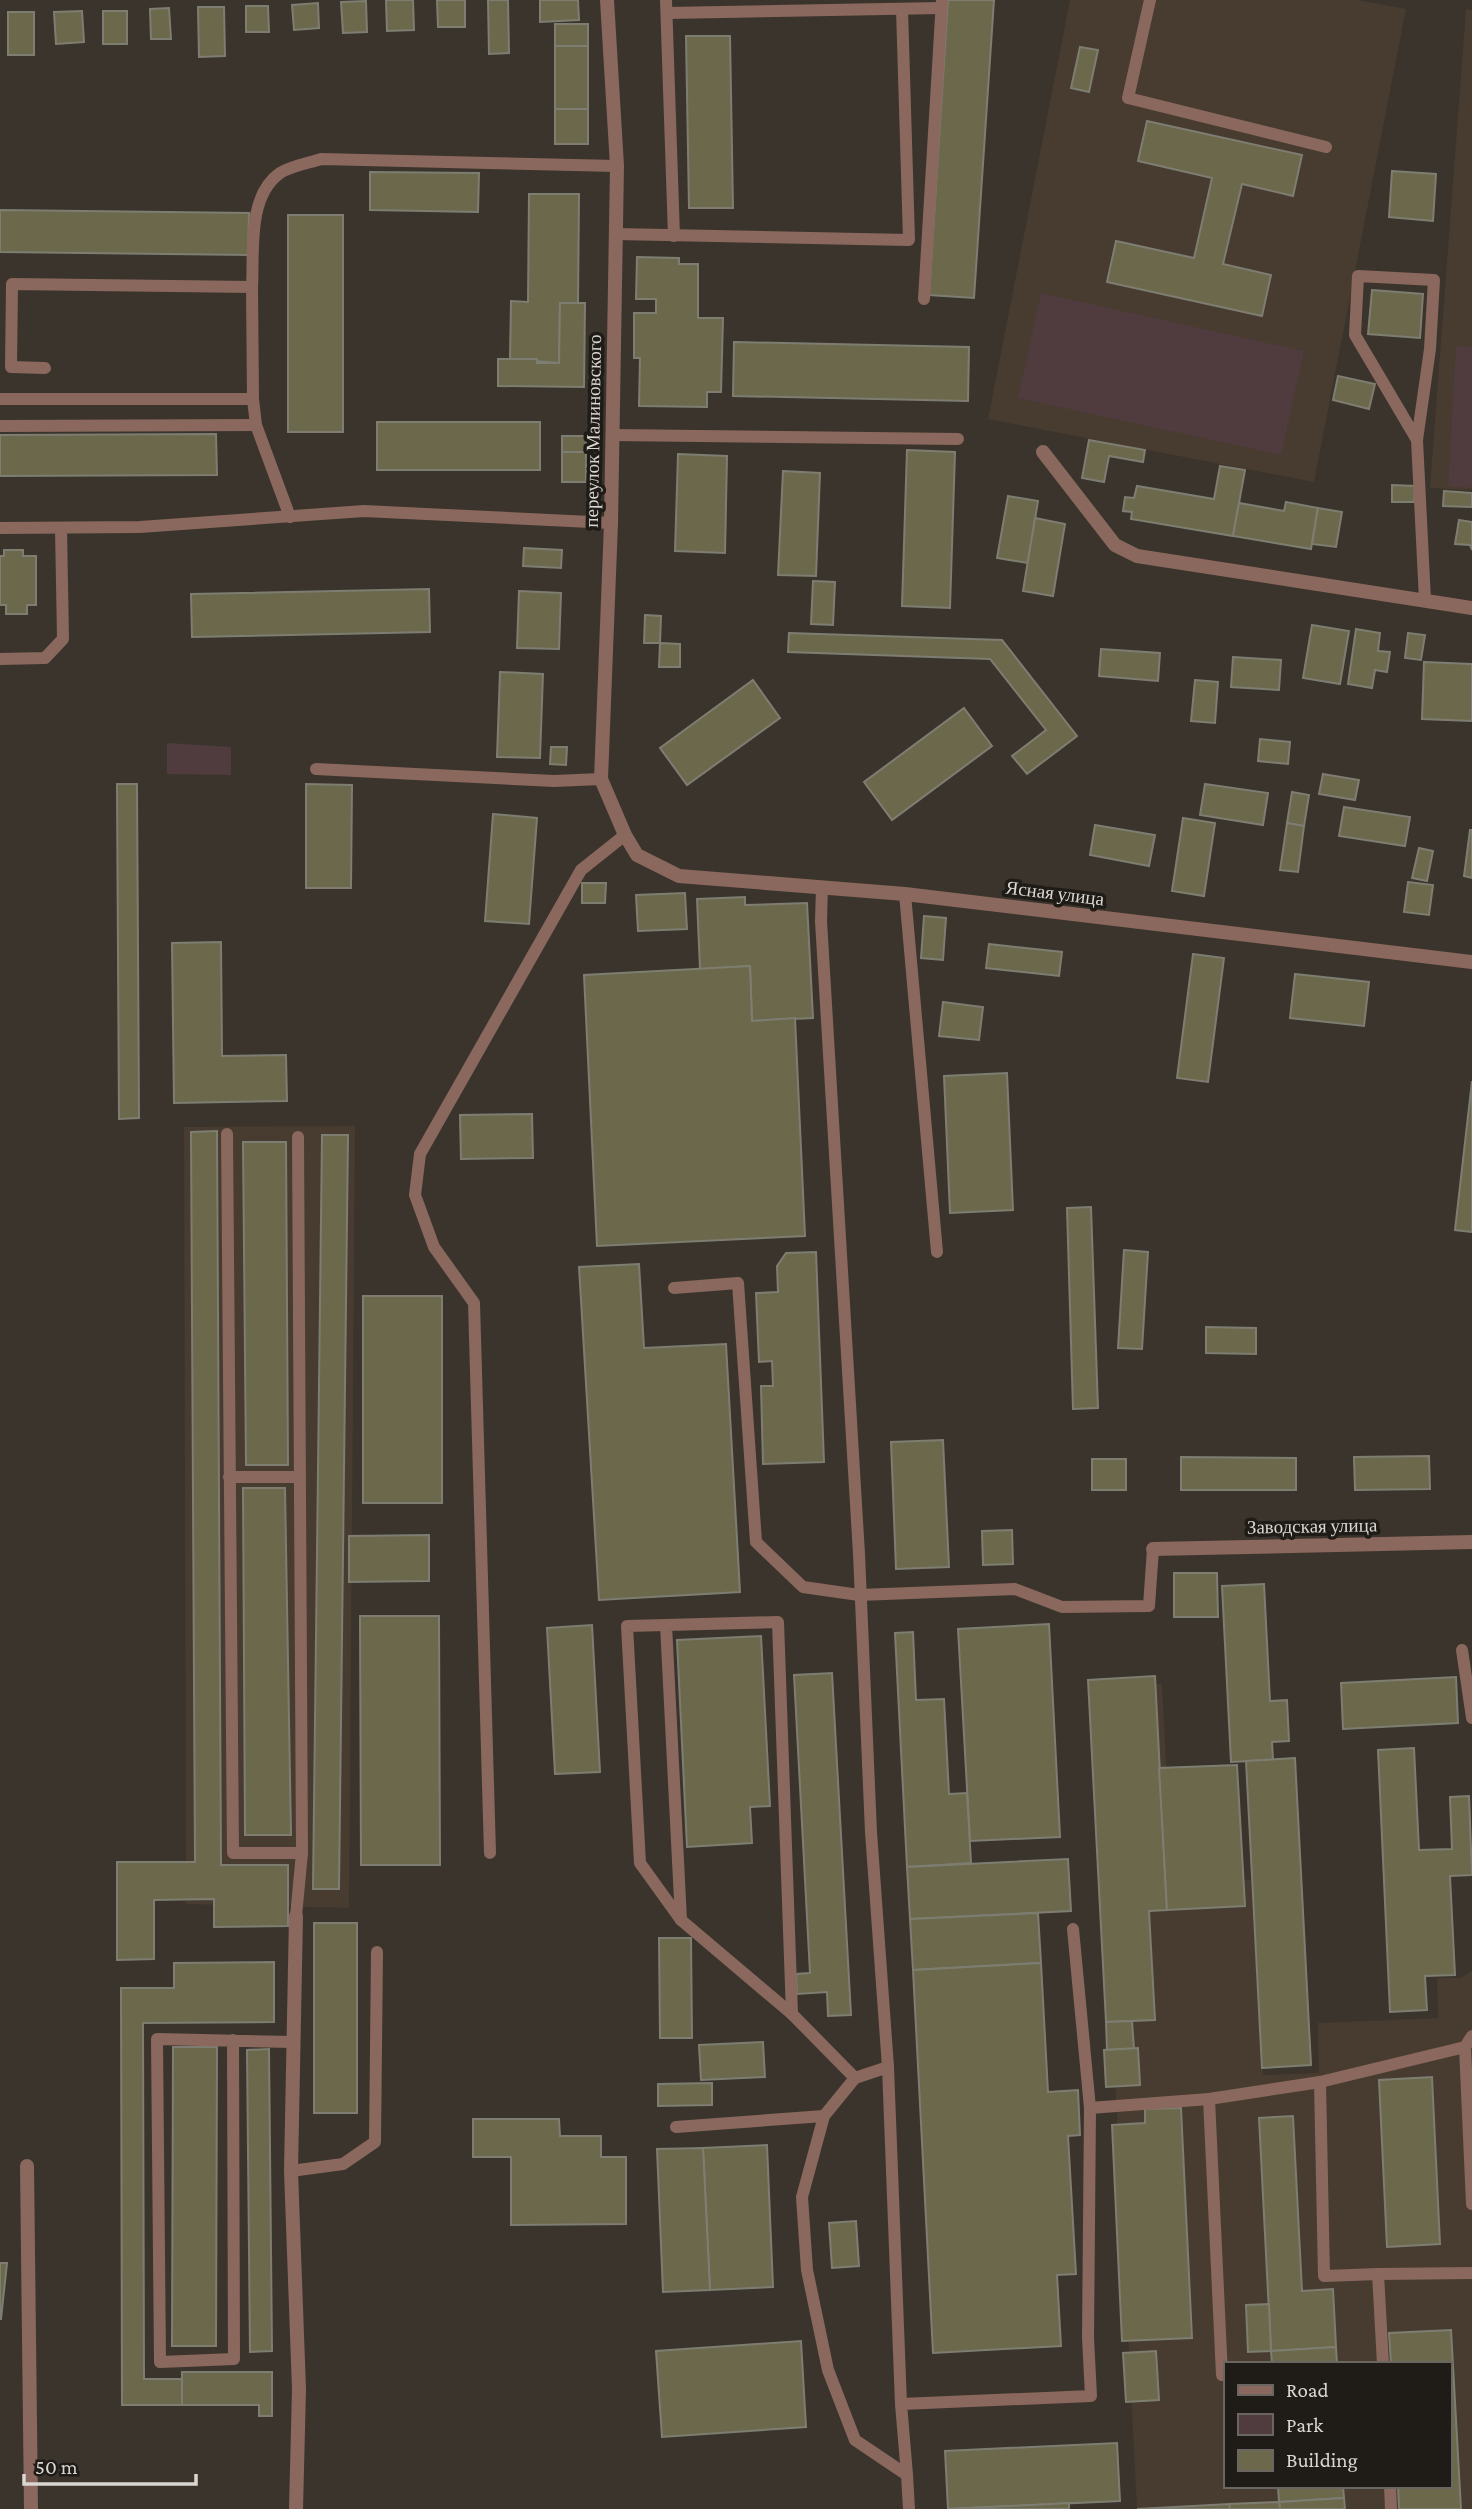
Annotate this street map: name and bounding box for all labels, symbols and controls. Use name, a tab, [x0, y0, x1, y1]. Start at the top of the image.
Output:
street label: переулок Малиновского	[581, 334, 605, 528]
street label: Ясная улица	[1005, 877, 1106, 910]
street label: Заводская улица	[1247, 1514, 1378, 1538]
legend	[1224, 2362, 1451, 2488]
text: Road	[1286, 2378, 1329, 2402]
text: Park	[1286, 2413, 1323, 2437]
scale bar	[24, 2442, 196, 2486]
text: Building	[1286, 2448, 1358, 2472]
text: 50 m	[35, 2455, 78, 2479]

